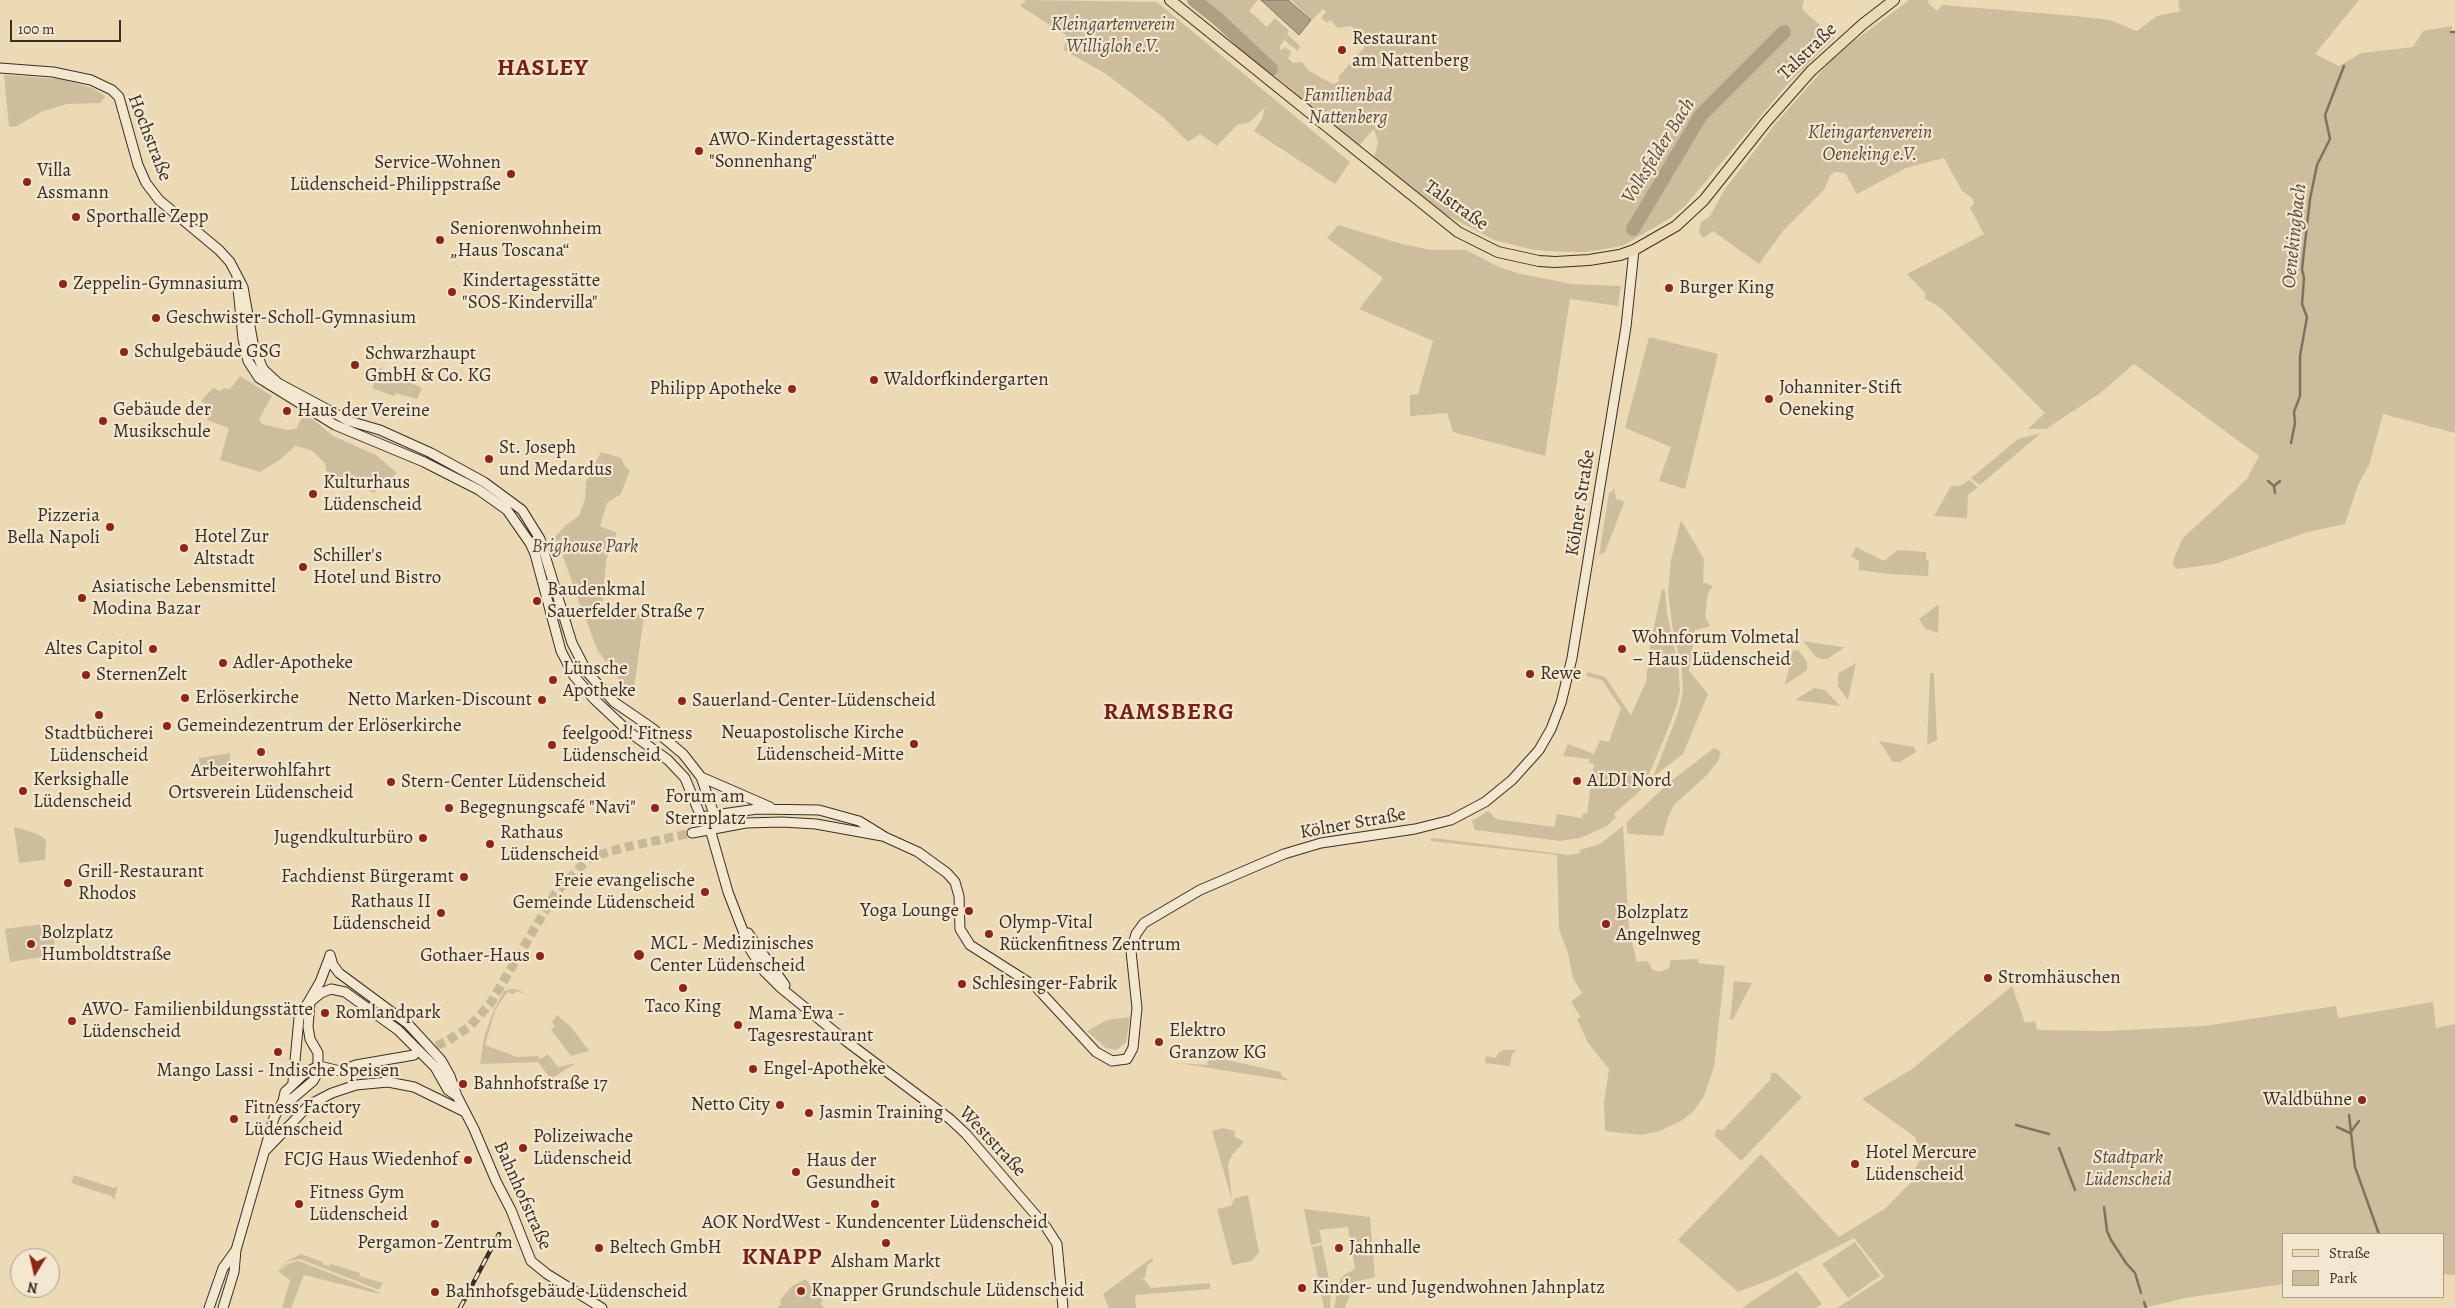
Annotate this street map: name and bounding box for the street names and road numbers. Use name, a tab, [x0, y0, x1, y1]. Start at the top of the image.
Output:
street label: Talstraße	[1774, 19, 1842, 85]
street label: Hochstraße	[122, 91, 176, 185]
street label: Talstraße	[1420, 176, 1492, 236]
street label: Kölner Straße	[1561, 448, 1601, 558]
street label: Kölner Straße	[1298, 803, 1408, 845]
street label: Weststraße	[954, 1102, 1030, 1182]
street label: Bahnhofstraße	[488, 1138, 556, 1254]

